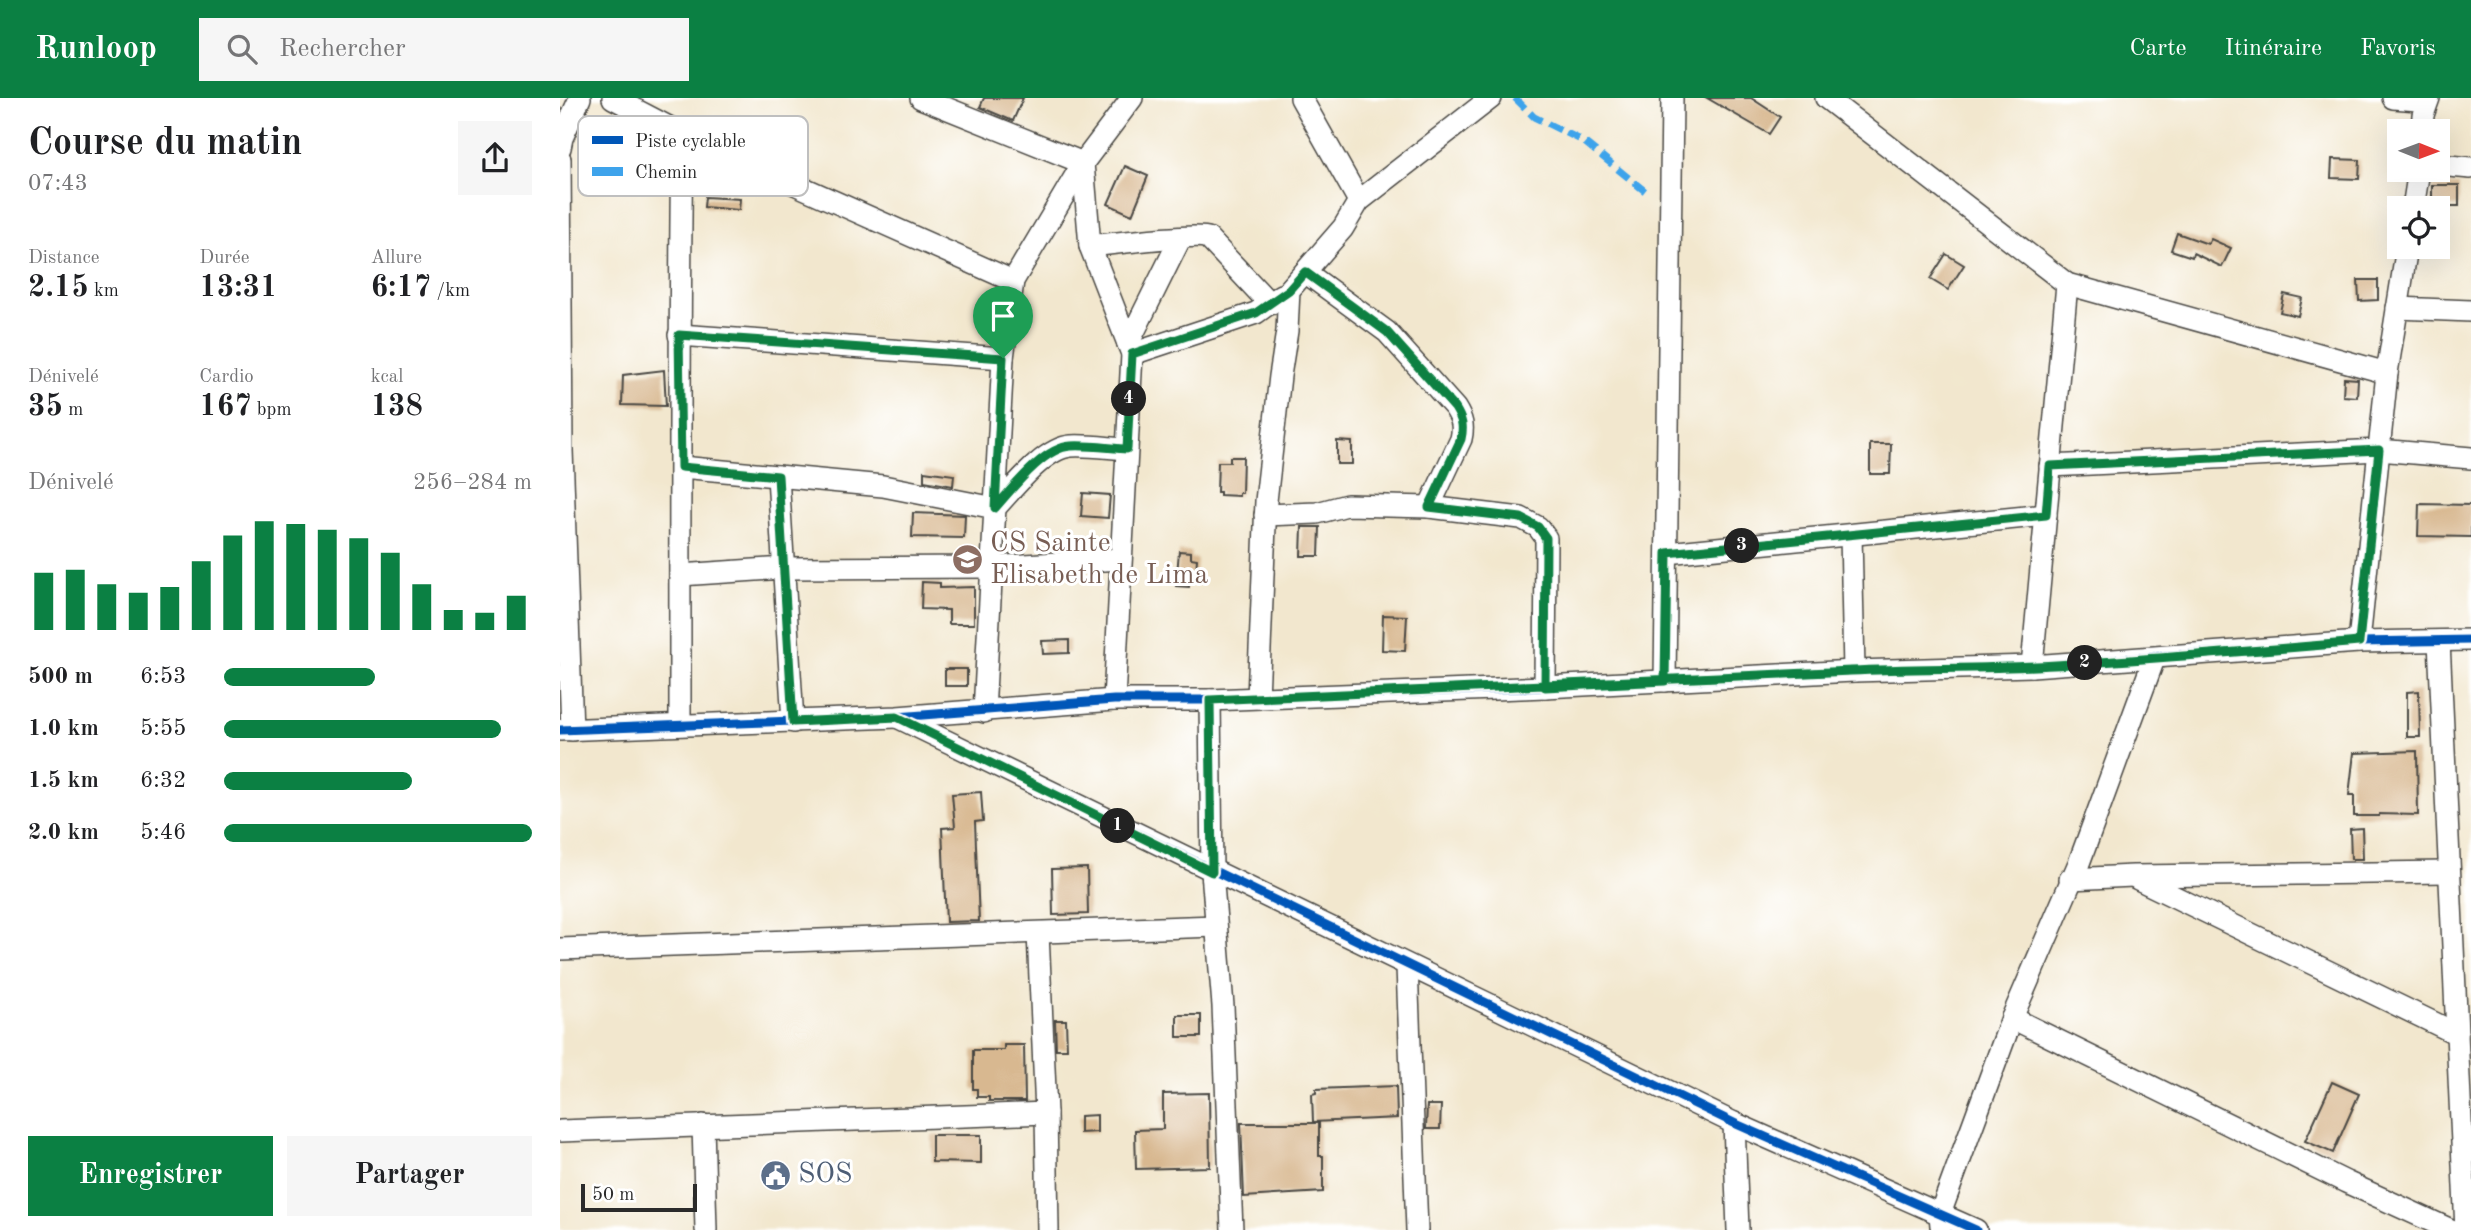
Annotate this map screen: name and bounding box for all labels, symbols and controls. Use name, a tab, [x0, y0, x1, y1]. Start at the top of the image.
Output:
search box	[199, 18, 689, 81]
icon: search	[223, 30, 261, 68]
text: Runloop	[35, 33, 157, 66]
text: Rechercher	[279, 36, 406, 62]
text: Carte	[2129, 37, 2187, 61]
text: Itinéraire	[2225, 37, 2322, 61]
text: Favoris	[2360, 37, 2436, 61]
legend	[578, 116, 808, 196]
north arrow	[2387, 119, 2450, 182]
map controls	[2387, 119, 2450, 259]
button: share	[458, 121, 532, 195]
text: Course du matin	[28, 125, 302, 163]
text: Piste cyclable	[635, 133, 746, 152]
text: Chemin	[635, 164, 697, 183]
text: 07:43	[28, 172, 88, 195]
button: locate	[2387, 196, 2450, 259]
text: Distance	[28, 249, 100, 268]
text: Durée	[199, 249, 250, 268]
text: Allure	[371, 249, 422, 268]
text: 2.15	[28, 273, 89, 303]
text: 13:31	[199, 273, 277, 303]
text: 6:17	[371, 273, 431, 303]
text: km	[89, 282, 119, 301]
text: /km	[431, 282, 470, 301]
pin	[973, 286, 1033, 358]
icon: arrive	[984, 297, 1022, 335]
text: Dénivelé	[28, 368, 99, 387]
text: Cardio	[199, 368, 254, 387]
text: kcal	[371, 368, 403, 387]
pin: 4	[1112, 382, 1146, 416]
text: 4	[1123, 389, 1134, 408]
text: 35	[28, 392, 63, 422]
text: 167	[199, 392, 252, 422]
text: 138	[371, 392, 423, 422]
text: m	[63, 401, 83, 420]
text: bpm	[252, 401, 292, 420]
text: Dénivelé	[28, 471, 114, 494]
text: 256–284 m	[413, 471, 532, 494]
pin: 3	[1724, 528, 1760, 564]
place label: CS Sainte Elisabeth de Lima	[990, 530, 1208, 590]
text: 3	[1736, 536, 1747, 555]
school or university icon: CS Sainte Elisabeth de Lima	[950, 543, 984, 577]
pin: 2	[2068, 646, 2102, 680]
text: 2	[2079, 653, 2090, 672]
text: 500 m	[28, 665, 93, 688]
text: 6:53	[140, 665, 186, 688]
text: 1.0 km	[28, 717, 99, 740]
text: 5:55	[140, 717, 186, 740]
text: 1.5 km	[28, 769, 99, 792]
text: 6:32	[140, 769, 186, 792]
pin: 1	[1100, 808, 1136, 844]
text: 1	[1112, 816, 1123, 835]
text: 2.0 km	[28, 821, 99, 844]
text: 5:46	[140, 821, 186, 844]
button: Enregistrer	[28, 1136, 273, 1216]
button: Partager	[287, 1136, 532, 1216]
public building icon: SOS	[758, 1158, 792, 1192]
place label: SOS	[798, 1161, 852, 1189]
scale bar	[581, 1181, 696, 1213]
text: 50 m	[592, 1186, 634, 1205]

